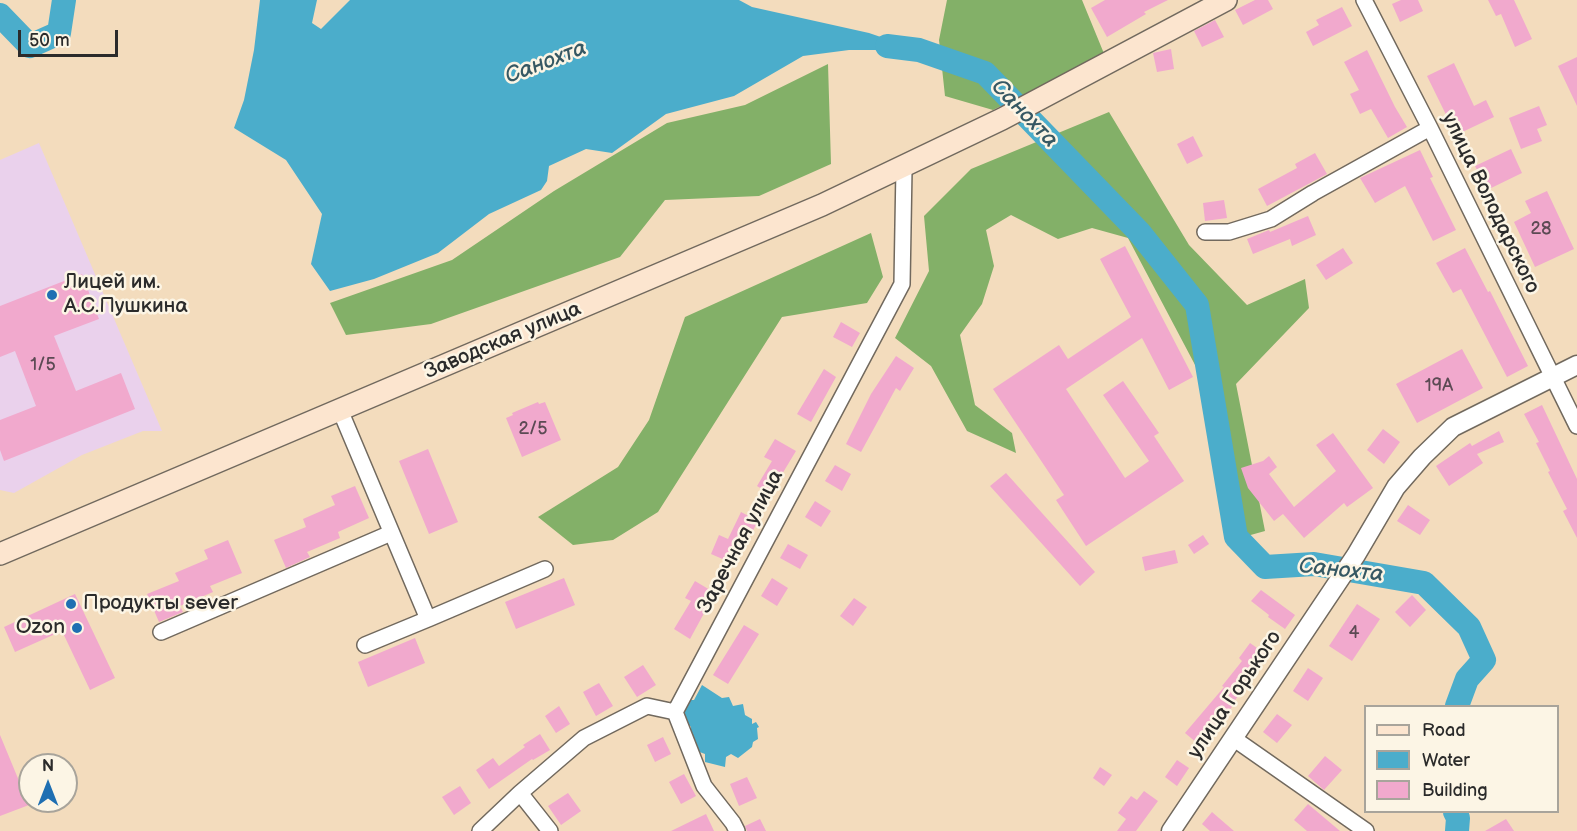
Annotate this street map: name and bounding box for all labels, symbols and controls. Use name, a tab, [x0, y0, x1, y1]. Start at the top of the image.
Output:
scale bar	[21, 18, 122, 56]
text: 50 m	[29, 30, 70, 51]
water label: Санохта	[502, 35, 590, 91]
water label: Санохта	[985, 74, 1063, 154]
street label: улица Володарского	[1435, 109, 1545, 297]
house number: 28	[1530, 218, 1552, 240]
place label: Лицей им. А.С.Пушкина	[64, 270, 188, 320]
marker: Лицей им. А.С.Пушкина	[45, 288, 59, 302]
street label: Заводская улица	[421, 297, 585, 385]
house number: 1/5	[30, 354, 56, 376]
house number: 19А	[1425, 375, 1453, 397]
house number: 2/5	[518, 418, 548, 440]
street label: Заречная улица	[693, 466, 789, 618]
water label: Санохта	[1297, 553, 1385, 589]
place label: Продукты sever	[83, 591, 238, 617]
marker: Продукты sever	[64, 597, 78, 611]
place label: Ozon	[16, 615, 65, 641]
marker: Ozon	[70, 621, 84, 635]
house number: 4	[1349, 622, 1359, 644]
street label: улица Горького	[1183, 626, 1287, 764]
legend	[1364, 705, 1559, 813]
text: Road	[1422, 720, 1466, 741]
text: Water	[1422, 750, 1470, 771]
north arrow	[18, 753, 78, 813]
text: N	[42, 757, 54, 776]
text: Building	[1422, 780, 1488, 801]

